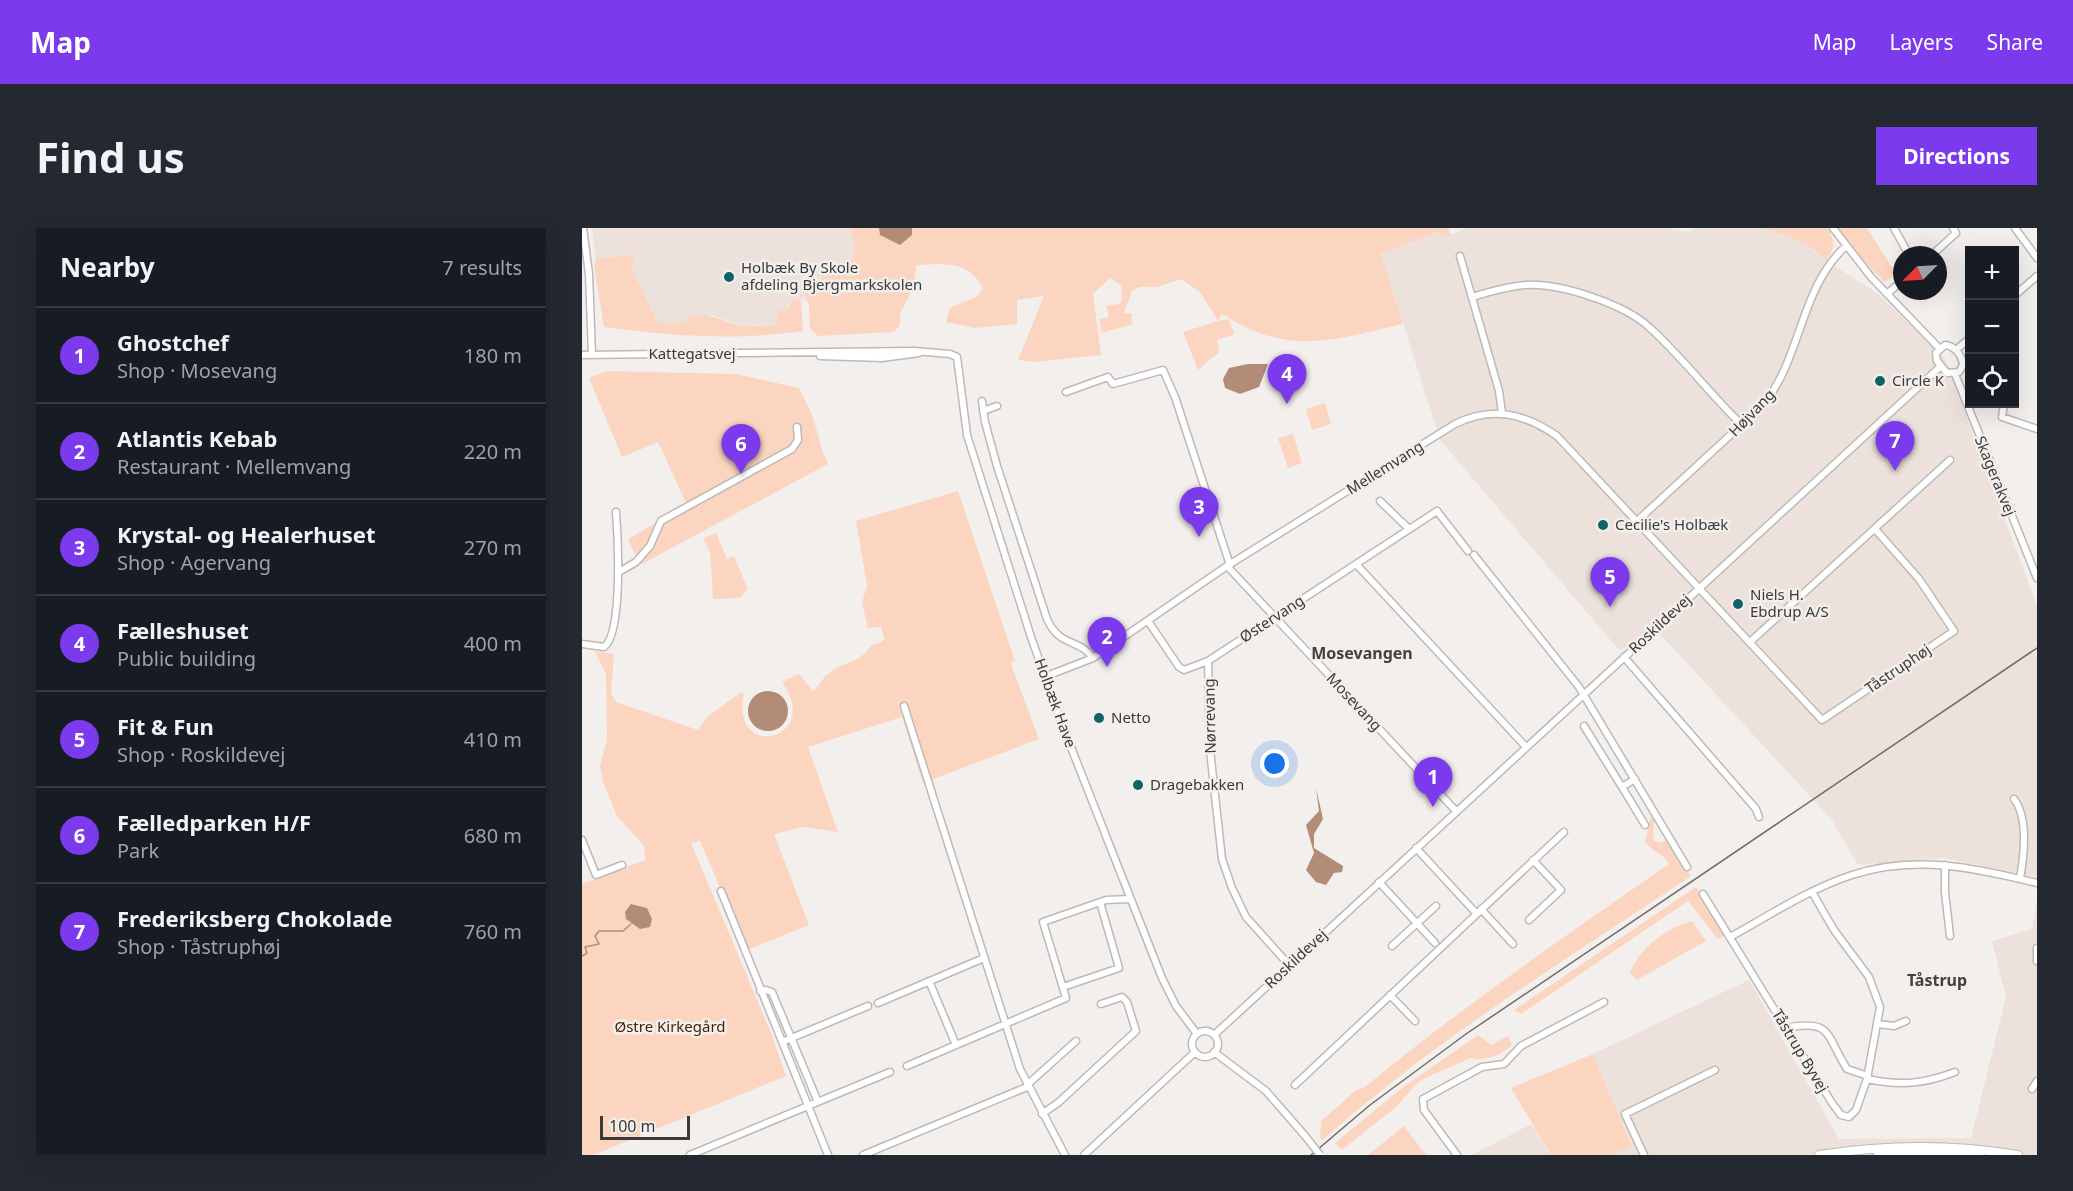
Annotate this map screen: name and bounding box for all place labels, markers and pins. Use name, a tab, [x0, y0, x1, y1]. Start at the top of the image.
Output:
place label: Holbæk By Skole afdeling Bjergmarkskolen	[741, 257, 922, 294]
marker: Holbæk By Skole afdeling Bjergmarkskolen	[722, 270, 736, 284]
pin: 4	[1268, 354, 1306, 404]
place label: Circle K	[1892, 370, 1945, 390]
marker: Circle K	[1873, 374, 1887, 388]
pin: 7	[1876, 422, 1914, 471]
pin: 6	[722, 424, 760, 474]
pin: 3	[1180, 488, 1218, 537]
place label: Cecilie's Holbæk	[1615, 514, 1728, 534]
marker: Cecilie's Holbæk	[1596, 518, 1610, 532]
pin: 5	[1590, 558, 1630, 607]
place label: Niels H. Ebdrup A/S	[1750, 584, 1829, 621]
marker: Niels H. Ebdrup A/S	[1731, 597, 1745, 611]
pin: 2	[1088, 618, 1126, 667]
place label: Netto	[1111, 707, 1151, 727]
marker: Netto	[1092, 711, 1106, 725]
pin: 1	[1414, 758, 1452, 807]
place label: Dragebakken	[1150, 774, 1244, 794]
marker: Dragebakken	[1131, 778, 1145, 792]

